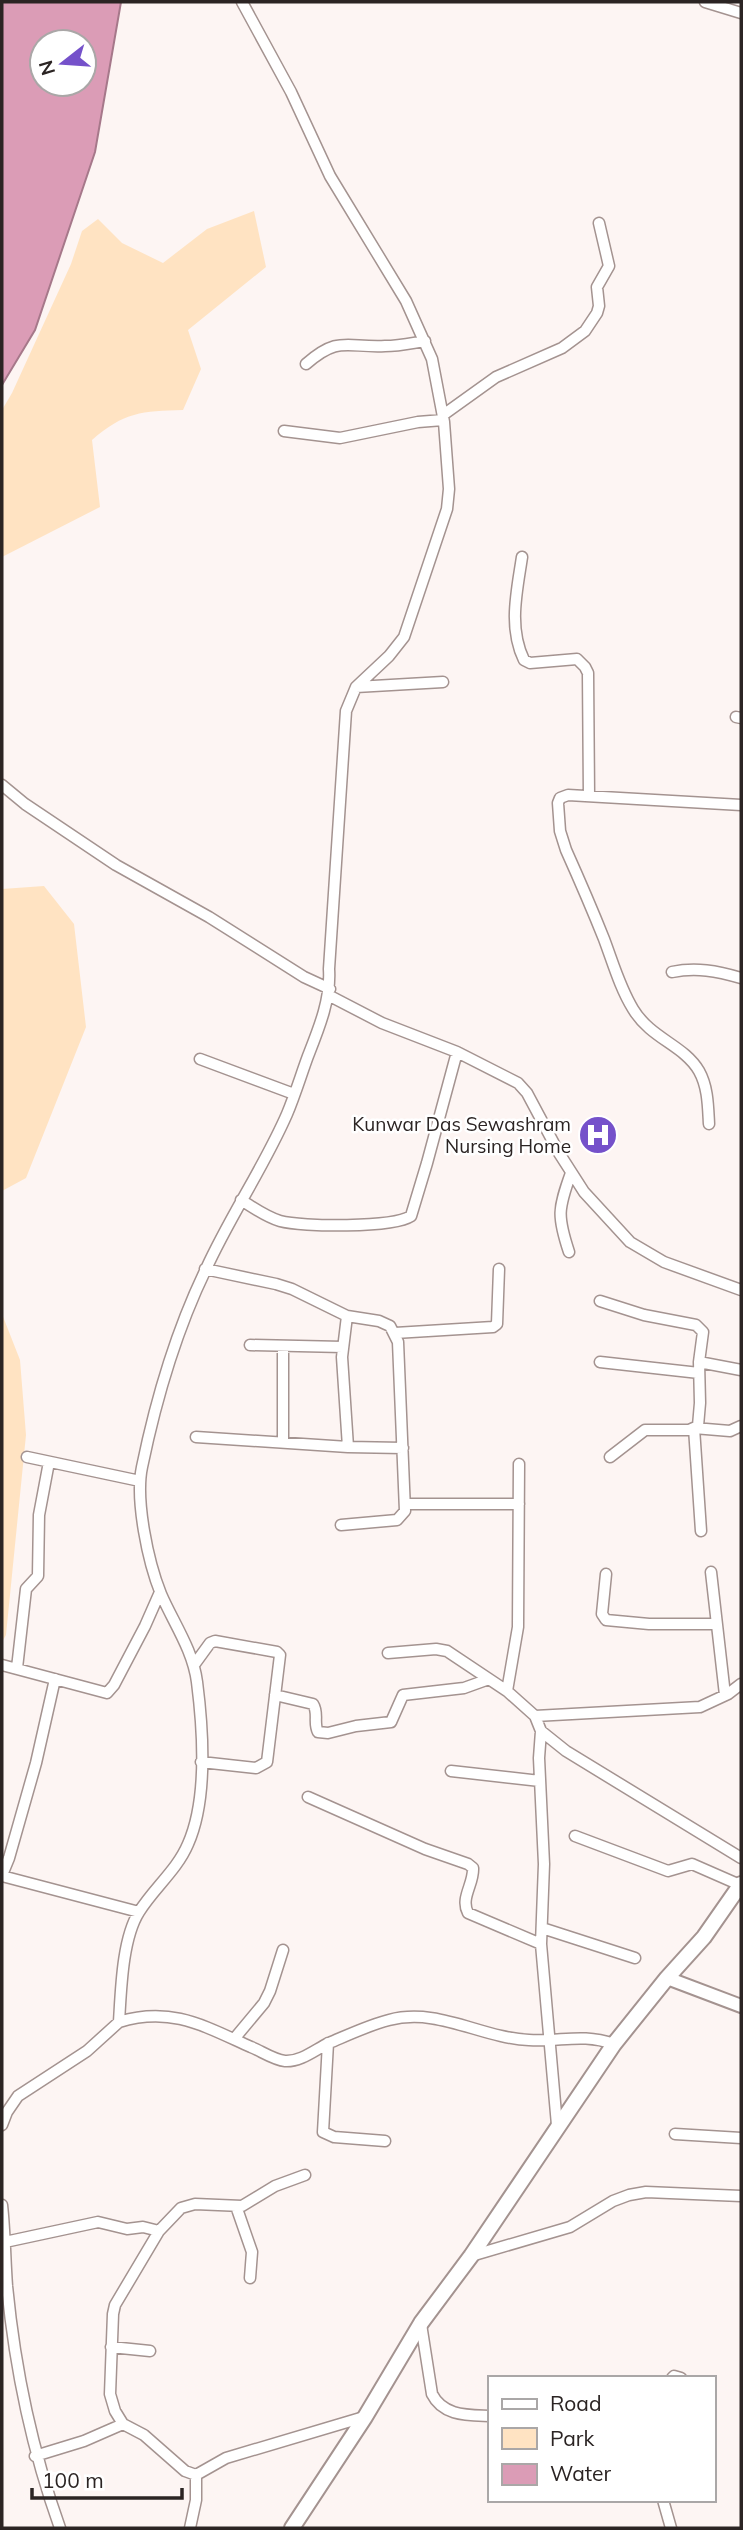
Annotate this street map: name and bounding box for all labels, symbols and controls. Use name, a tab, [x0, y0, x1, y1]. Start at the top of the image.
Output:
north arrow	[28, 28, 98, 98]
text: N	[33, 58, 60, 78]
place label: Kunwar Das Sewashram Nursing Home	[352, 1112, 571, 1158]
hospital icon: Kunwar Das Sewashram Nursing Home	[577, 1114, 619, 1156]
legend	[488, 2376, 715, 2502]
text: Road	[550, 2390, 601, 2416]
text: Park	[550, 2425, 594, 2451]
scale bar	[32, 2456, 182, 2500]
text: Water	[550, 2460, 611, 2486]
text: 100 m	[42, 2467, 104, 2493]

